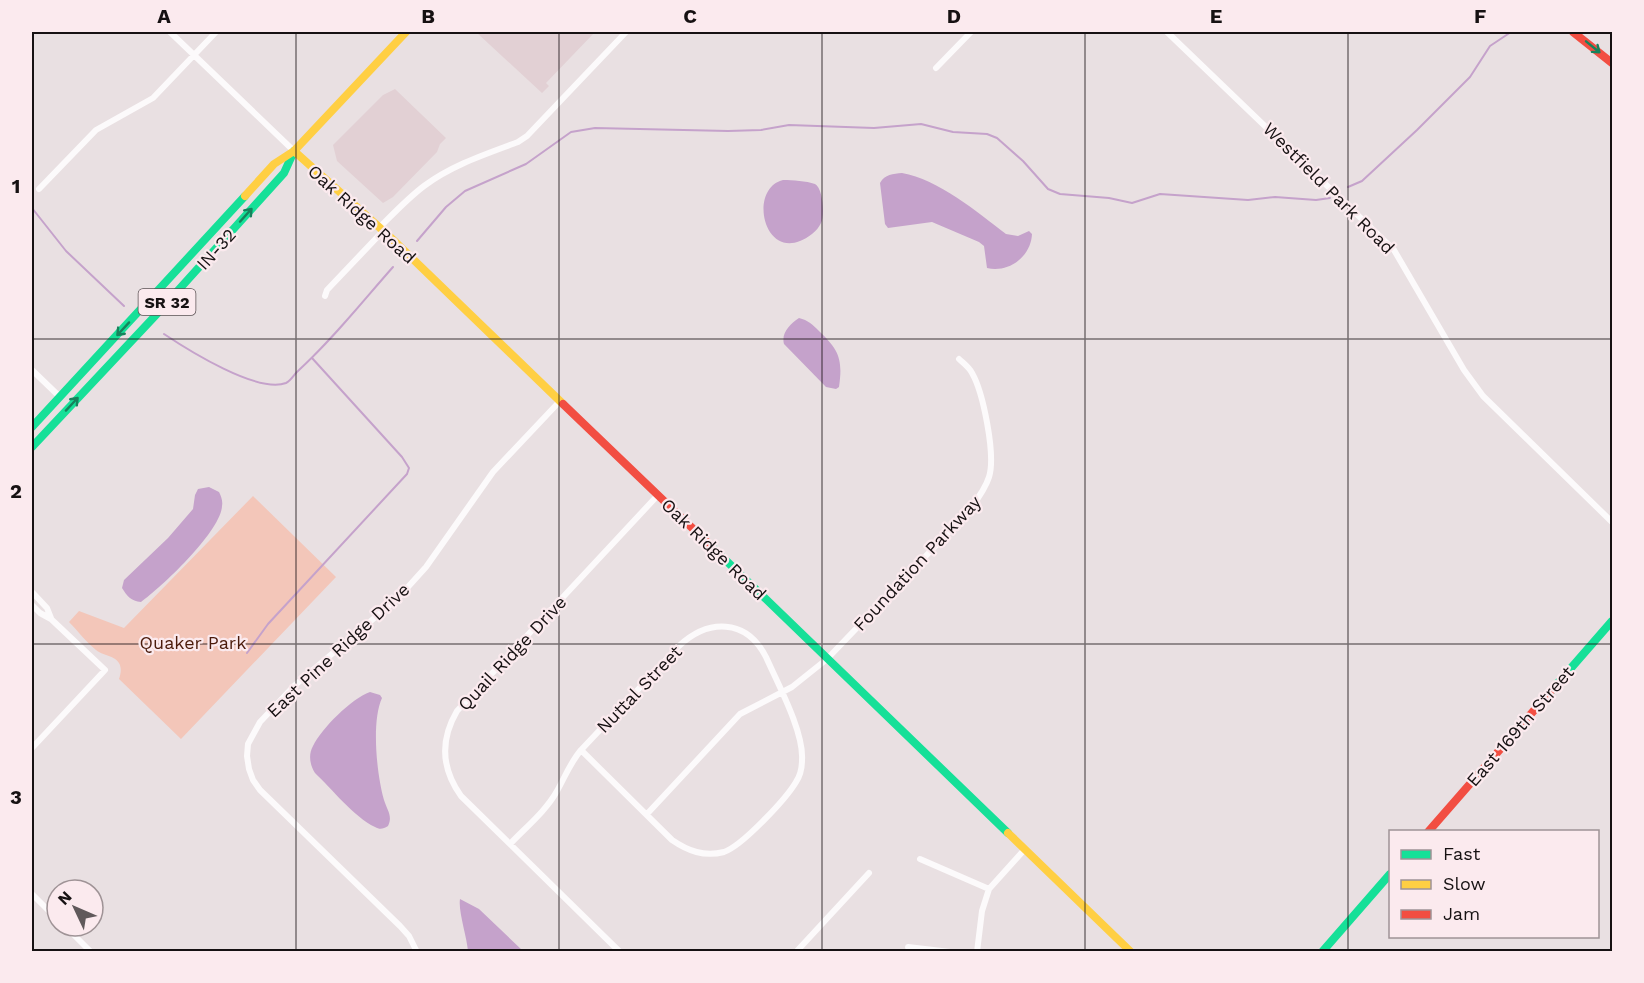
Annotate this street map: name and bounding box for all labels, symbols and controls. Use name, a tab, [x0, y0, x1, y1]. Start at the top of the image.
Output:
text: A	[157, 4, 171, 28]
text: B	[421, 4, 435, 28]
text: C	[683, 4, 697, 28]
text: D	[947, 4, 961, 28]
text: E	[1210, 4, 1222, 28]
text: F	[1474, 4, 1486, 28]
one-way arrow	[1585, 41, 1601, 54]
street label: Westfield Park Road	[1259, 118, 1399, 258]
street label: Oak Ridge Road	[304, 160, 420, 268]
text: 1	[12, 174, 20, 198]
one-way arrow	[239, 207, 253, 222]
street label: IN-32	[192, 224, 240, 274]
road number: SR 32	[138, 289, 195, 315]
one-way arrow	[116, 321, 130, 336]
one-way arrow	[64, 397, 79, 412]
text: 2	[10, 479, 22, 503]
street label: Foundation Parkway	[849, 491, 986, 635]
street label: Oak Ridge Road	[657, 494, 771, 604]
street label: East Pine Ridge Drive	[262, 579, 414, 721]
street label: Quail Ridge Drive	[453, 591, 571, 715]
park label: Quaker Park	[140, 632, 246, 653]
street label: Nuttal Street	[592, 641, 686, 737]
street label: East 169th Street	[1462, 661, 1578, 790]
text: 3	[10, 785, 22, 809]
legend	[1389, 830, 1599, 938]
text: Fast	[1443, 843, 1481, 864]
text: Slow	[1443, 873, 1486, 894]
north arrow	[45, 878, 105, 938]
text: N	[54, 887, 76, 909]
text: Jam	[1443, 903, 1480, 924]

